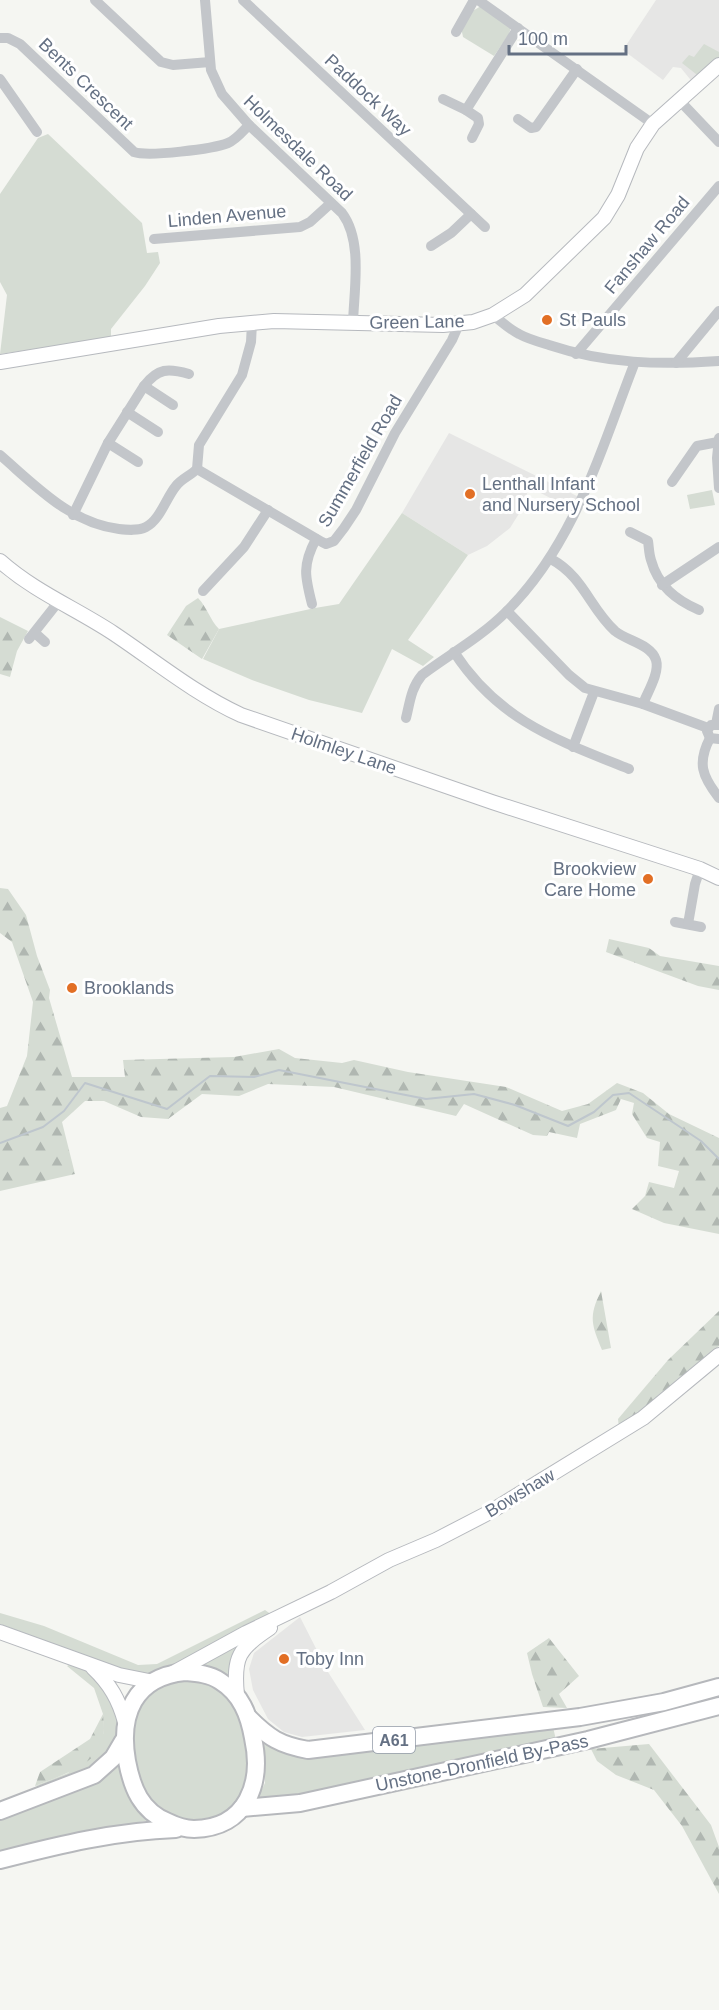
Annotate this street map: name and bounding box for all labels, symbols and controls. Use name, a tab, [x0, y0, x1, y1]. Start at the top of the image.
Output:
scale bar	[509, 18, 626, 56]
text: 100 m	[518, 29, 568, 49]
street label: Bents Crescent	[35, 34, 137, 134]
street label: Paddock Way	[321, 50, 415, 140]
street label: Holmesdale Road	[240, 91, 356, 205]
street label: Fanshaw Road	[600, 192, 694, 298]
street label: Linden Avenue	[167, 201, 287, 231]
place label: St Pauls	[559, 310, 626, 330]
street label: Green Lane	[369, 311, 465, 333]
marker: St Pauls	[540, 313, 554, 327]
street label: Summerfield Road	[314, 391, 406, 531]
place label: Lenthall Infant and Nursery School	[482, 474, 640, 515]
marker: Lenthall Infant and Nursery School	[463, 487, 477, 501]
street label: Holmley Lane	[289, 724, 399, 778]
place label: Brookview Care Home	[544, 859, 637, 900]
marker: Brookview Care Home	[641, 872, 655, 886]
place label: Brooklands	[84, 978, 174, 998]
marker: Brooklands	[65, 981, 79, 995]
street label: Bowshaw	[482, 1464, 559, 1521]
place label: Toby Inn	[296, 1649, 364, 1669]
marker: Toby Inn	[277, 1652, 291, 1666]
road number: A61	[373, 1727, 415, 1753]
street label: Unstone-Dronfield By-Pass	[374, 1731, 590, 1795]

